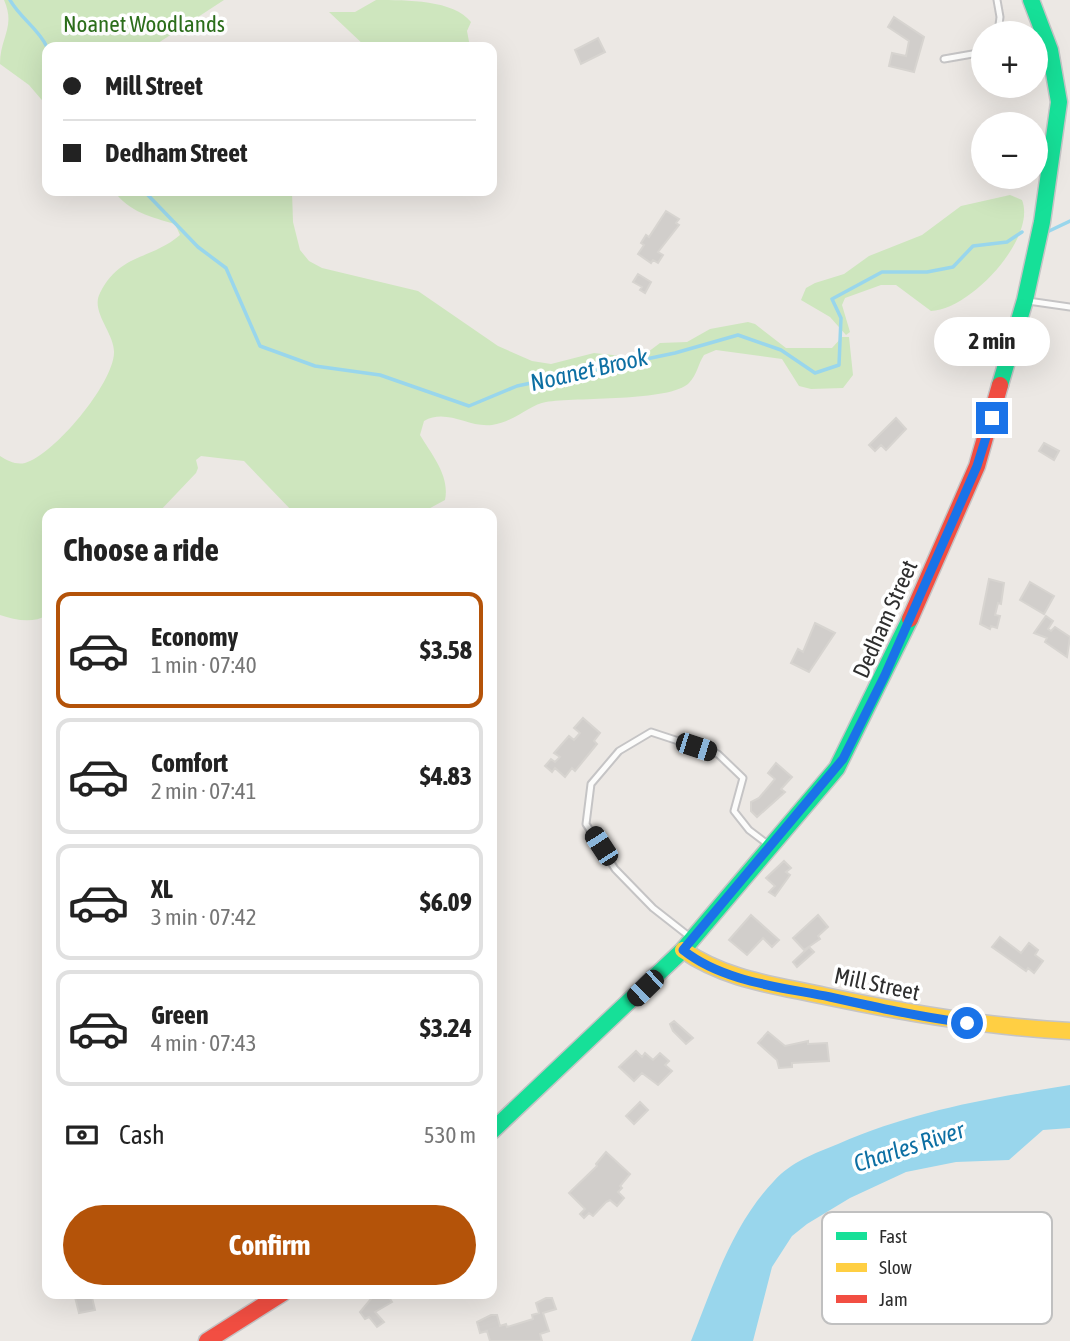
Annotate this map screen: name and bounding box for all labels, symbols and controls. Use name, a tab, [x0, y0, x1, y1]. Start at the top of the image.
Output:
park label: Noanet Woodlands	[63, 11, 225, 37]
map controls	[971, 21, 1048, 189]
button: +	[971, 21, 1048, 98]
text: Mill Street	[105, 71, 203, 101]
button: −	[971, 112, 1048, 189]
text: Dedham Street	[105, 138, 248, 168]
callout: 2 min	[934, 316, 1050, 366]
text: 2 min	[969, 328, 1015, 354]
water label: Noanet Brook	[527, 343, 651, 396]
route end	[976, 402, 1008, 434]
text: Choose a ride	[63, 531, 219, 568]
street label: Dedham Street	[847, 556, 923, 682]
icon: car	[67, 619, 130, 682]
text: Economy	[151, 622, 238, 652]
text: $3.58	[420, 635, 472, 665]
text: 1 min · 07:40	[151, 652, 257, 678]
car	[673, 731, 720, 763]
icon: car	[67, 745, 130, 808]
text: Comfort	[151, 748, 228, 778]
text: $4.83	[420, 761, 472, 791]
text: 2 min · 07:41	[151, 778, 257, 804]
car	[581, 823, 622, 869]
icon: car	[67, 871, 130, 934]
text: XL	[151, 874, 173, 904]
text: $6.09	[420, 887, 472, 917]
text: 3 min · 07:42	[151, 904, 257, 930]
street label: Mill Street	[832, 962, 922, 1006]
car	[623, 966, 668, 1010]
icon: car	[67, 997, 130, 1060]
text: Green	[151, 1000, 209, 1030]
route start	[951, 1007, 983, 1039]
text: $3.24	[420, 1013, 472, 1043]
text: 4 min · 07:43	[151, 1030, 257, 1056]
icon: cash	[63, 1116, 101, 1154]
water label: Charles River	[850, 1116, 968, 1177]
text: Cash	[119, 1120, 165, 1150]
text: 530 m	[424, 1122, 476, 1148]
button: Confirm	[63, 1205, 476, 1285]
legend	[822, 1212, 1052, 1324]
text: Fast	[879, 1225, 907, 1247]
text: Slow	[879, 1256, 913, 1278]
text: Jam	[879, 1288, 908, 1310]

